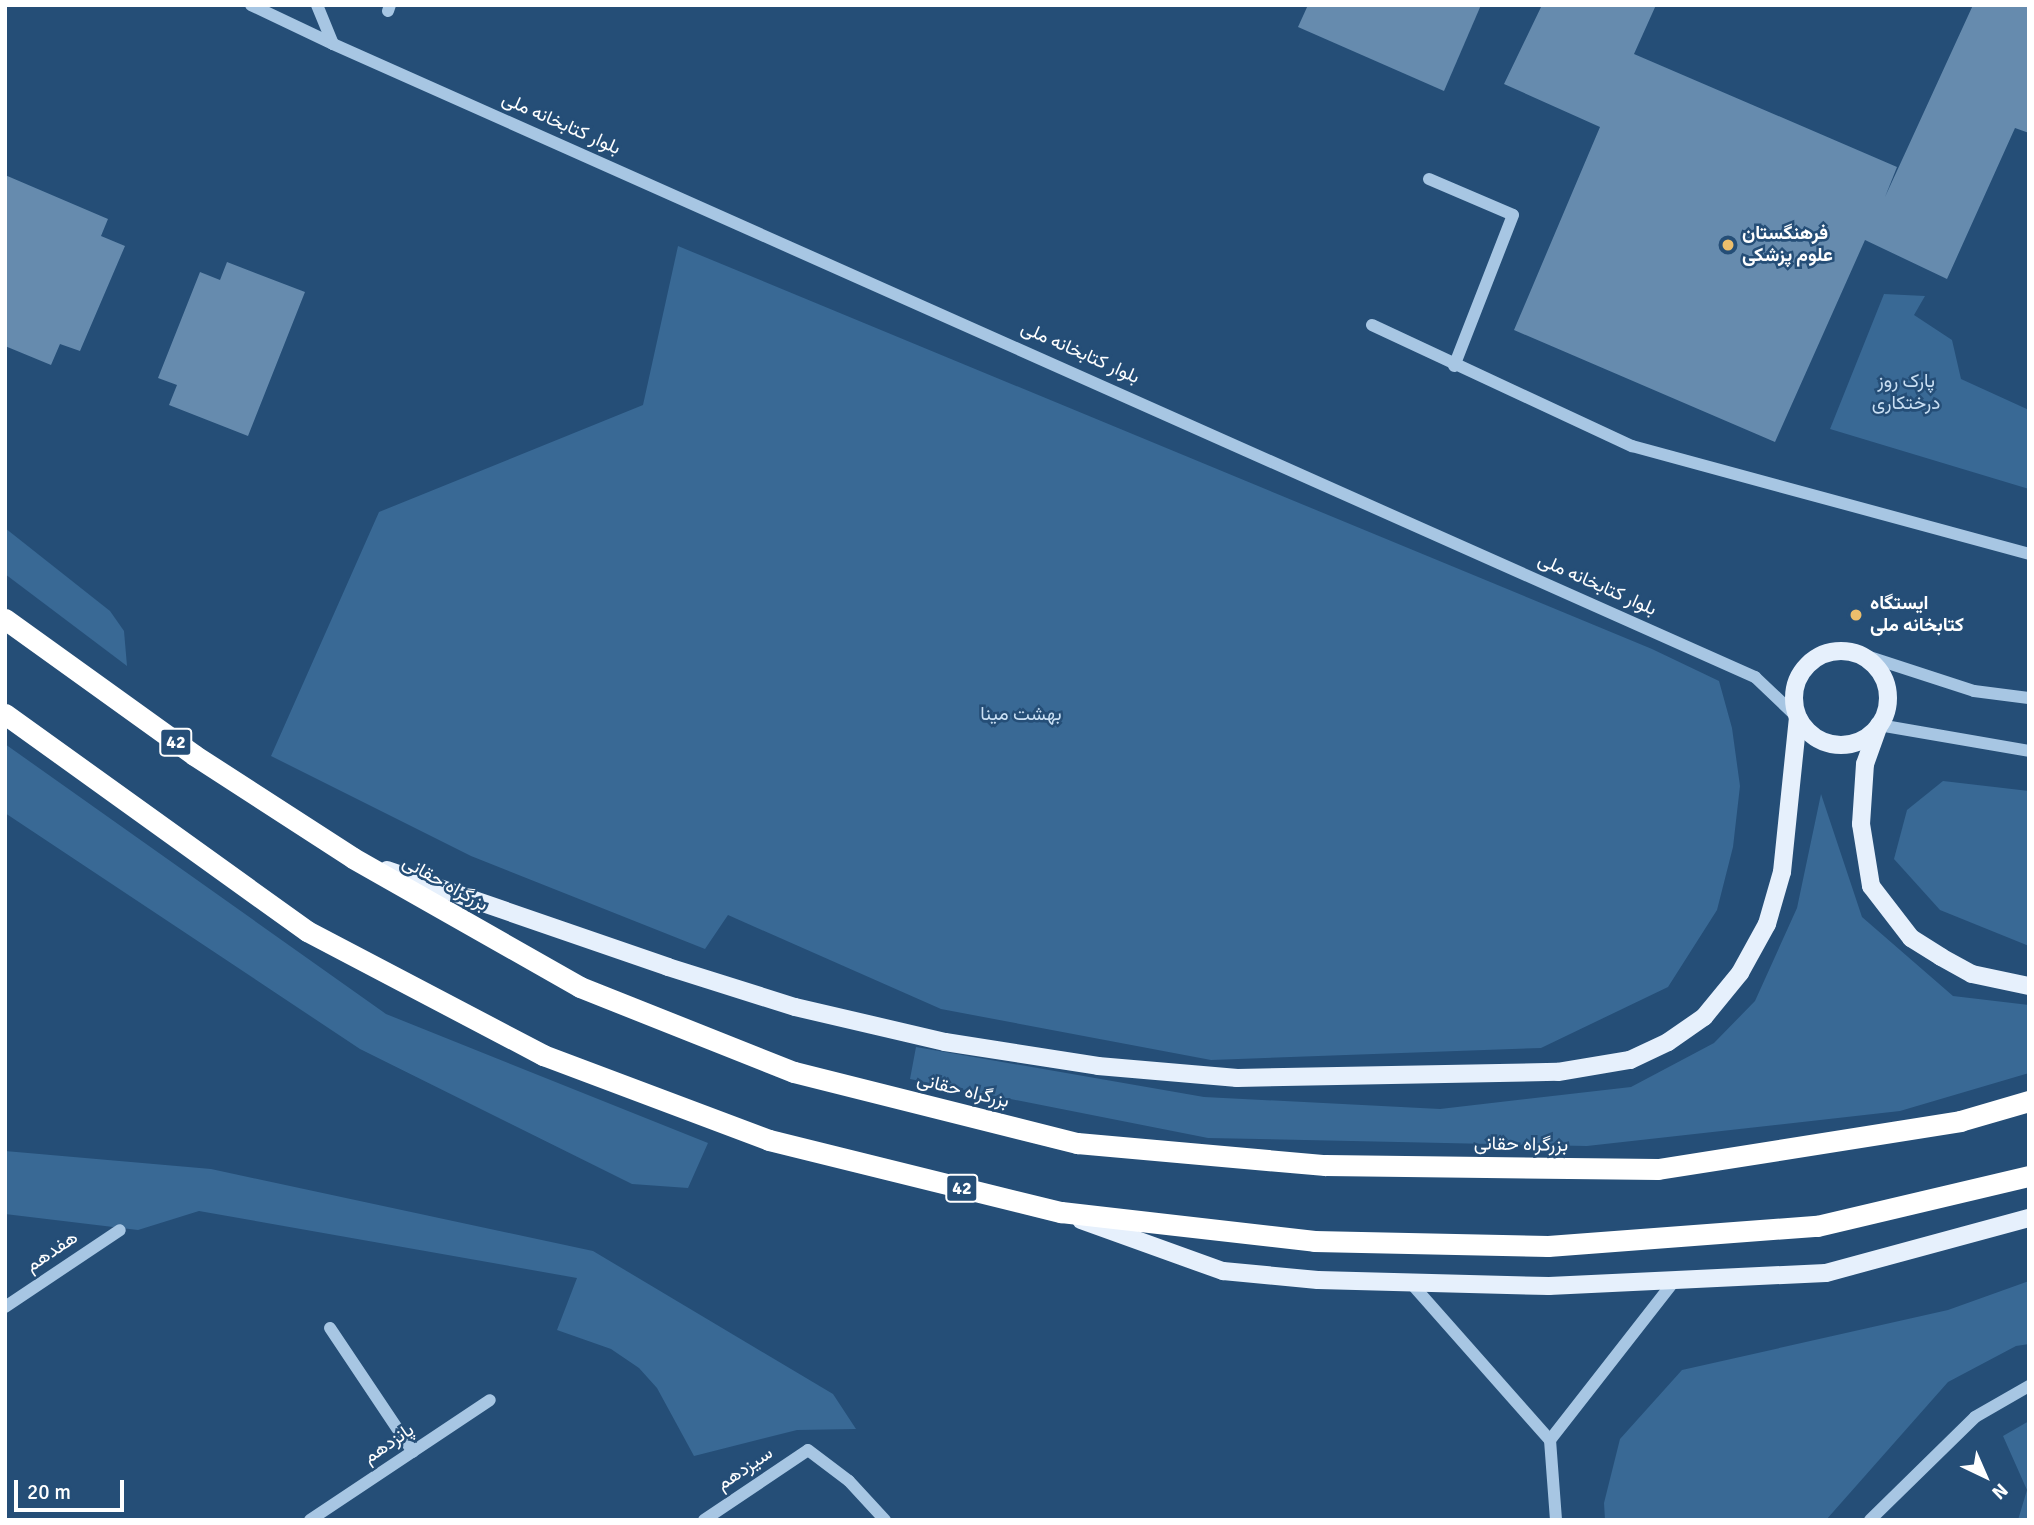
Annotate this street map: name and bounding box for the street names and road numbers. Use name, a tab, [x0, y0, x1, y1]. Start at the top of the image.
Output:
street label: بلوار کتابخانه ملی	[498, 88, 624, 160]
street label: بلوار کتابخانه ملی	[1017, 317, 1143, 389]
street label: بلوار کتابخانه ملی	[1534, 549, 1660, 621]
road number: 42	[158, 728, 194, 756]
street label: بزرگراه حقانی	[398, 851, 492, 917]
street label: بزرگراه حقانی	[915, 1069, 1011, 1113]
street label: بزرگراه حقانی	[1474, 1133, 1568, 1157]
road number: 42	[944, 1174, 979, 1203]
street label: هفدهم	[22, 1226, 82, 1278]
street label: پانزدهم	[359, 1419, 419, 1469]
street label: سیزدهم	[713, 1442, 777, 1496]

